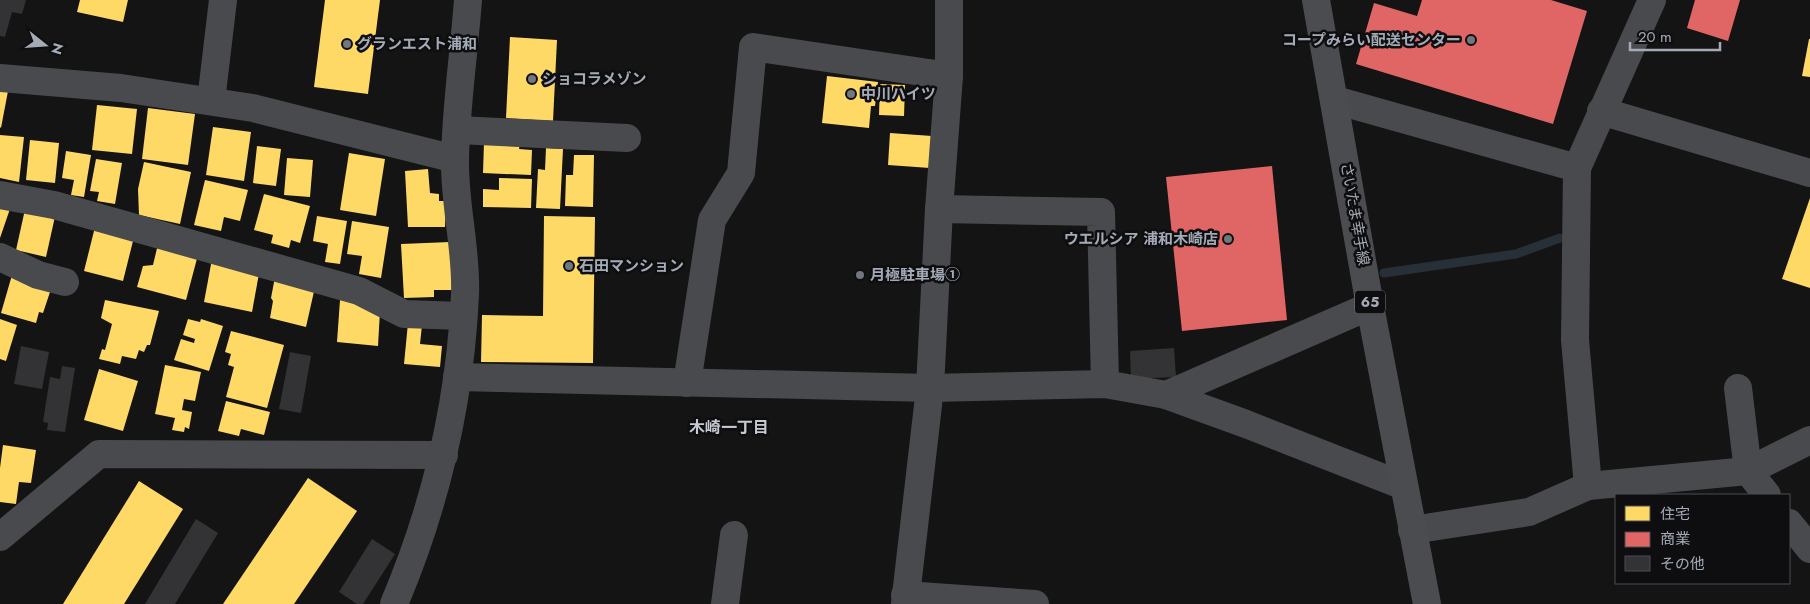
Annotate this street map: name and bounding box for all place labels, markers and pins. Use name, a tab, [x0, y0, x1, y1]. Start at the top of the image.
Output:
place label: コープみらい配送センター	[1282, 29, 1461, 51]
place label: グランエスト浦和	[357, 33, 477, 55]
marker: コープみらい配送センター	[1465, 34, 1477, 46]
marker: グランエスト浦和	[341, 38, 353, 50]
place label: ショコラメゾン	[542, 68, 647, 90]
marker: ショコラメゾン	[526, 73, 538, 85]
place label: 中川ハイツ	[861, 83, 936, 105]
marker: 中川ハイツ	[845, 88, 857, 100]
place label: ウエルシア 浦和木崎店	[1063, 228, 1218, 250]
marker: ウエルシア 浦和木崎店	[1222, 233, 1234, 245]
place label: 石田マンション	[579, 255, 684, 277]
marker: 石田マンション	[563, 260, 575, 272]
place label: 月極駐車場①	[870, 264, 960, 286]
marker: 月極駐車場①	[854, 269, 866, 281]

